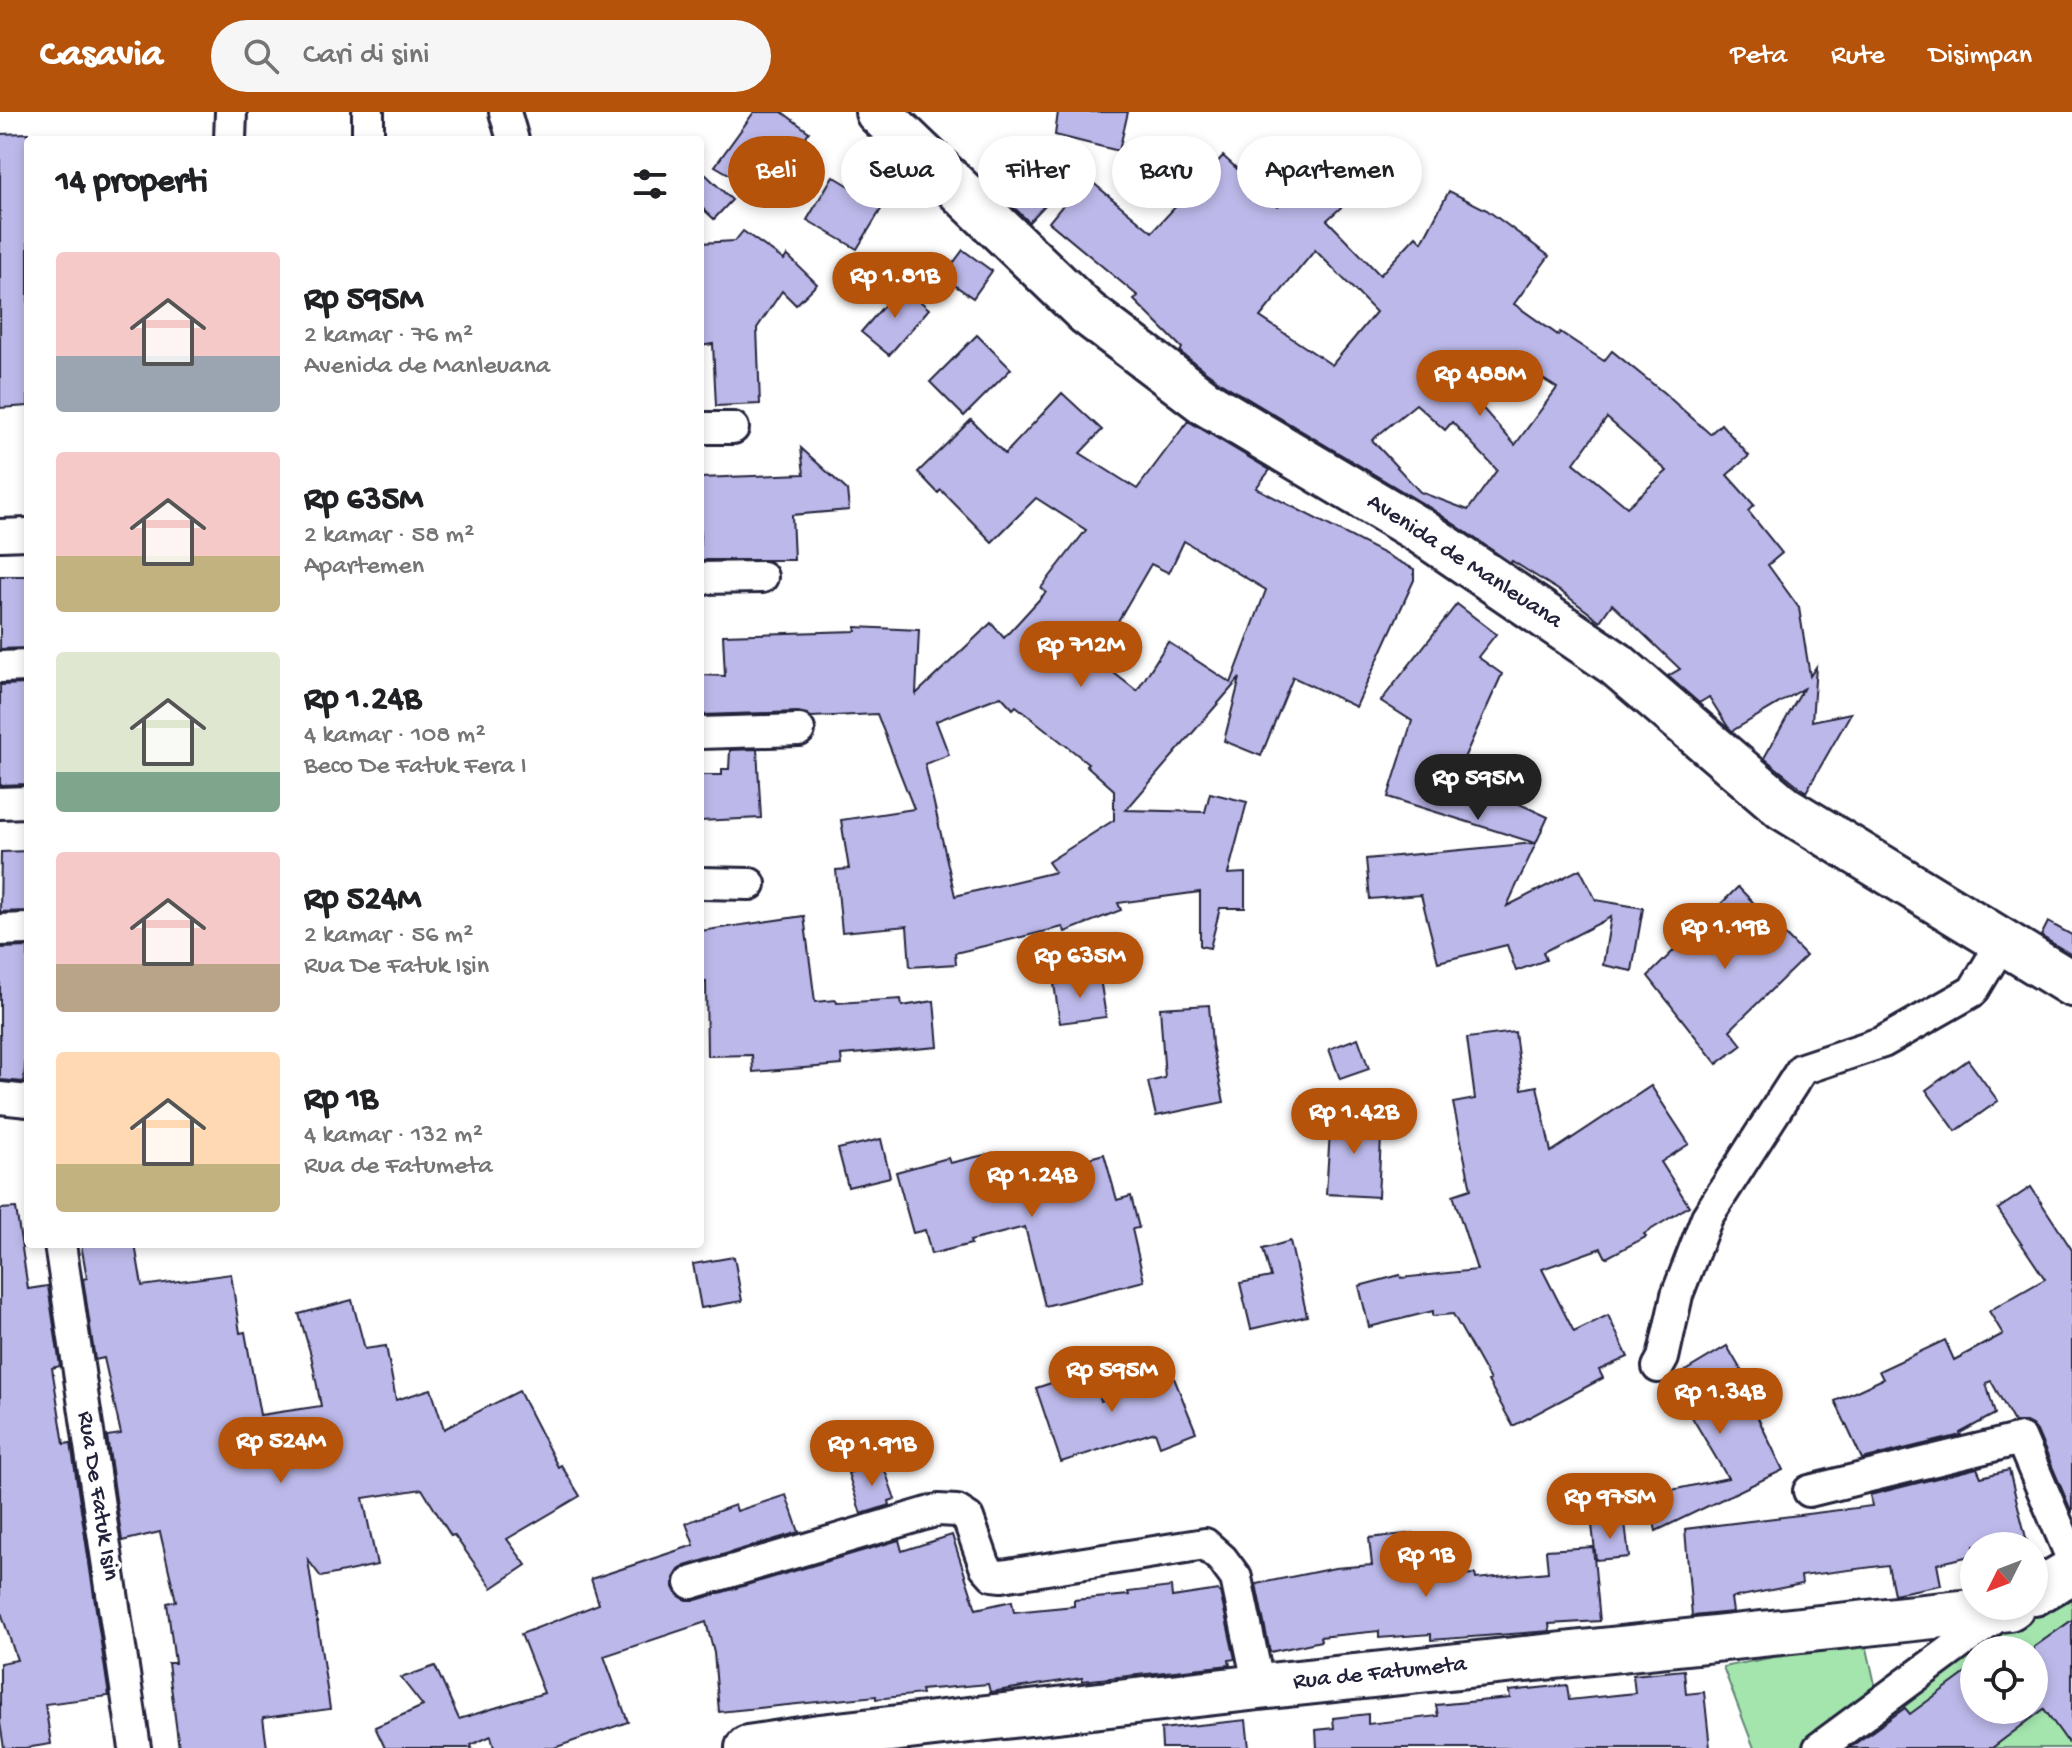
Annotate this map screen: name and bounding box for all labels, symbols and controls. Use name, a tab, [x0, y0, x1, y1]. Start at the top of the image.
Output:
search box	[211, 20, 771, 92]
text: Casavia	[40, 34, 163, 78]
icon: search	[239, 34, 283, 78]
text: Cari di sini	[303, 39, 430, 74]
text: Peta	[1730, 40, 1787, 73]
text: Rute	[1831, 40, 1885, 73]
text: Disimpan	[1929, 40, 2032, 73]
chip: Beli	[728, 136, 825, 208]
chip: Sewa	[841, 136, 962, 208]
chip: Filter	[978, 136, 1096, 208]
chip: Baru	[1112, 136, 1221, 208]
chip: Apartemen	[1237, 136, 1422, 208]
icon: filters	[628, 162, 672, 206]
text: 14 properti	[56, 164, 208, 204]
pin: Rp 1.81B	[812, 252, 978, 320]
text: Rp 1.81B	[850, 262, 940, 293]
text: Rp 595M	[304, 281, 423, 321]
icon: home	[120, 284, 216, 380]
text: 2 kamar · 76 m²	[304, 321, 473, 352]
pin: Rp 488M	[1406, 350, 1554, 418]
text: Avenida de Manleuana	[304, 352, 550, 383]
text: Rp 488M	[1434, 360, 1526, 391]
text: Rp 635M	[304, 481, 423, 521]
icon: home	[120, 484, 216, 580]
street label: Avenida de Manleuana	[1361, 488, 1568, 636]
text: 2 kamar · 58 m²	[304, 521, 474, 552]
text: Apartemen	[304, 552, 424, 583]
pin: Rp 712M	[1007, 621, 1155, 689]
text: Rp 712M	[1037, 631, 1125, 662]
text: Rp 1.24B	[304, 681, 421, 721]
icon: home	[120, 684, 216, 780]
text: 4 kamar · 108 m²	[304, 721, 485, 752]
text: Beco De Fatuk Fera I	[304, 752, 527, 783]
pin: Rp 595M	[1404, 754, 1552, 822]
text: Rp 595M	[1433, 764, 1524, 795]
text: Rp 524M	[304, 881, 421, 921]
icon: home	[120, 884, 216, 980]
pin: Rp 1.19B	[1642, 903, 1808, 971]
text: Rp 1.19B	[1681, 913, 1769, 944]
text: 2 kamar · 56 m²	[304, 921, 473, 952]
pin: Rp 635M	[1006, 932, 1154, 1000]
text: Rp 635M	[1035, 942, 1125, 973]
text: Rua De Fatuk Isin	[304, 952, 489, 983]
text: Rp 1B	[304, 1081, 378, 1121]
icon: home	[120, 1084, 216, 1180]
pin: Rp 1.42B	[1271, 1088, 1437, 1156]
text: Rp 1.42B	[1309, 1098, 1399, 1129]
text: 4 kamar · 132 m²	[304, 1121, 483, 1152]
pin: Rp 1.24B	[949, 1151, 1115, 1219]
text: Rua de Fatumeta	[304, 1152, 493, 1183]
text: Rp 1.24B	[987, 1161, 1077, 1192]
pin: Rp 595M	[1038, 1346, 1186, 1414]
text: Rp 595M	[1067, 1356, 1158, 1387]
pin: Rp 1.34B	[1637, 1368, 1803, 1436]
text: Rp 1.34B	[1675, 1378, 1765, 1409]
street label: Rua De Fatuk Isin	[69, 1409, 125, 1583]
pin: Rp 524M	[207, 1417, 355, 1485]
pin: Rp 1.91B	[789, 1420, 955, 1488]
text: Rp 524M	[236, 1427, 326, 1458]
text: Rp 1.91B	[828, 1430, 916, 1461]
pin: Rp 975M	[1536, 1473, 1684, 1541]
text: Rp 975M	[1565, 1483, 1655, 1514]
pin: Rp 1B	[1370, 1531, 1482, 1599]
north arrow	[1960, 1532, 2048, 1620]
map controls	[1960, 1532, 2048, 1724]
text: Rp 1B	[1398, 1541, 1454, 1572]
button: locate	[1960, 1636, 2048, 1724]
street label: Rua de Fatumeta	[1292, 1650, 1469, 1698]

